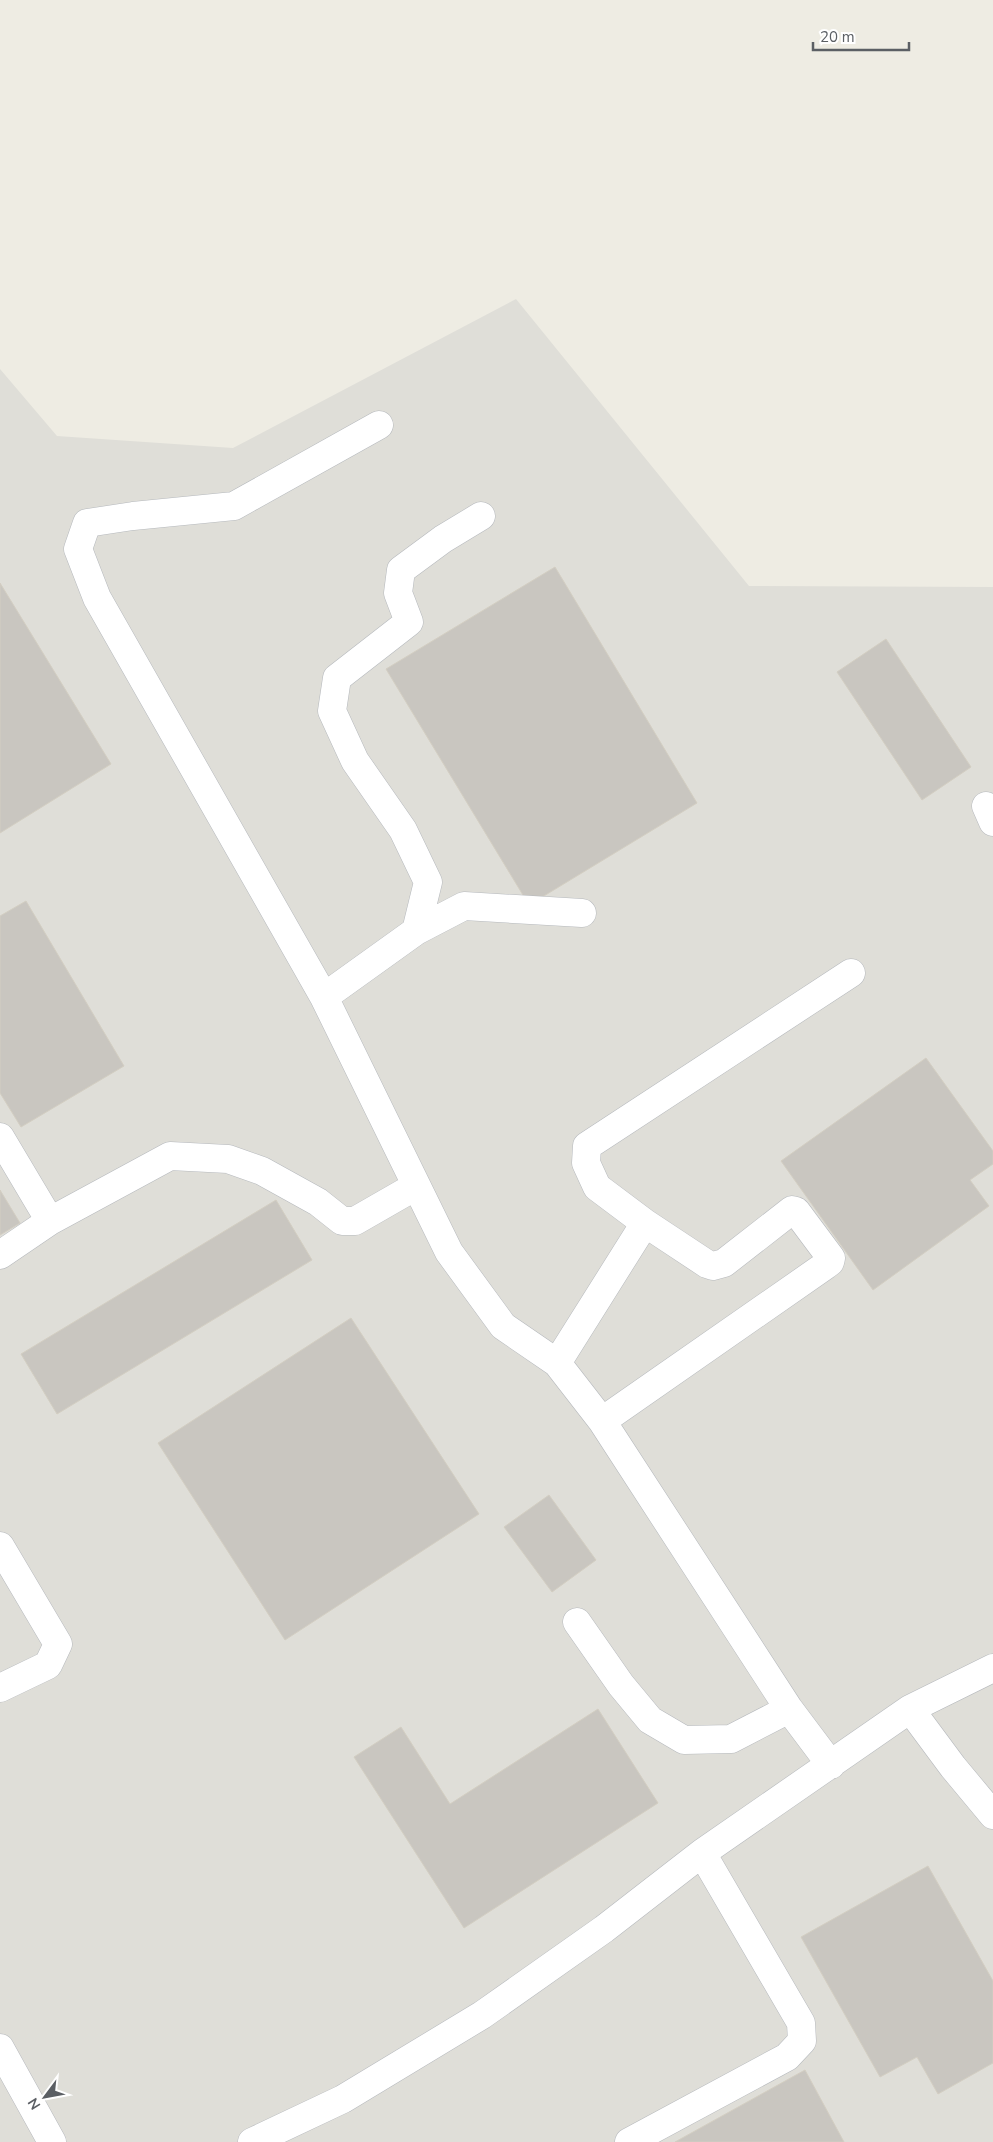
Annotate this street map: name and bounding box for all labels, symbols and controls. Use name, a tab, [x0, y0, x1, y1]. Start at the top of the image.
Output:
scale bar	[813, 20, 909, 52]
text: 20 m	[820, 27, 855, 47]
north arrow	[20, 2072, 70, 2122]
text: N	[24, 2094, 45, 2113]

